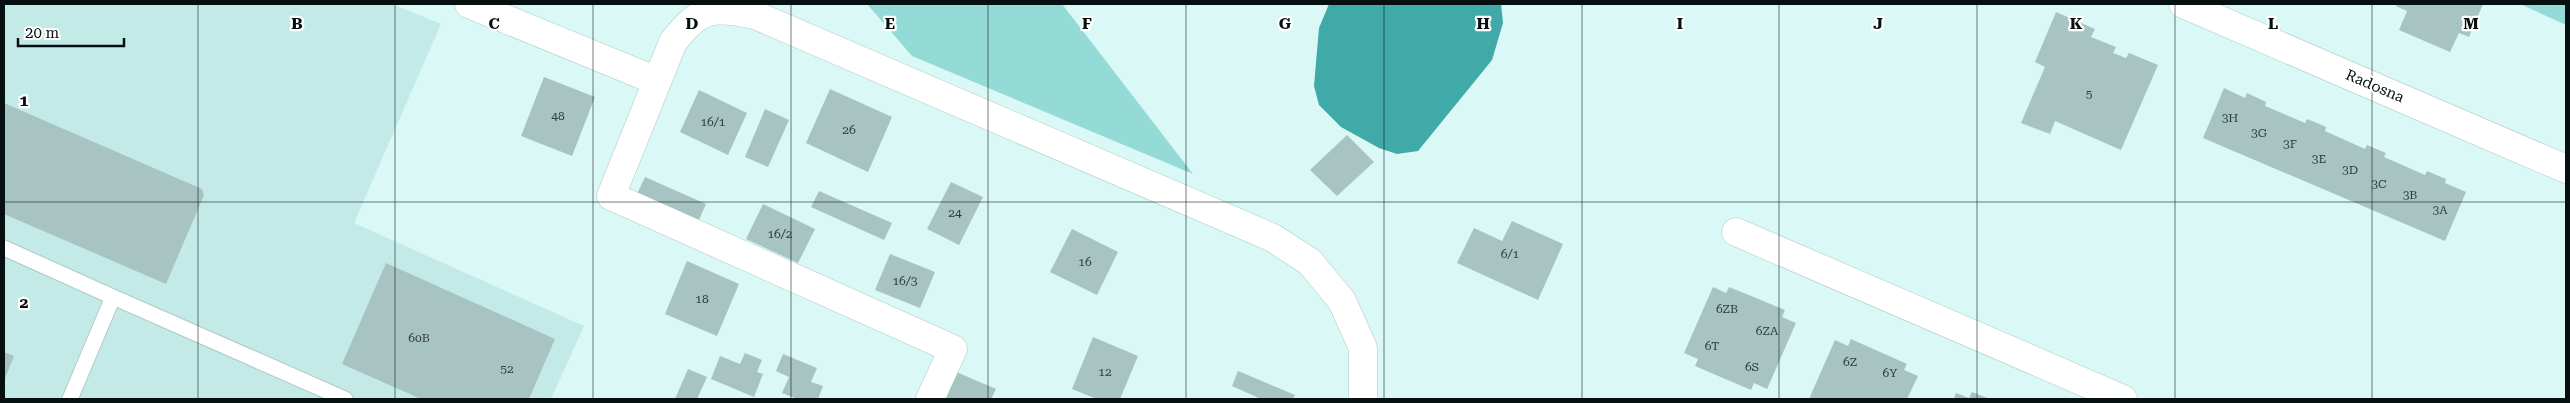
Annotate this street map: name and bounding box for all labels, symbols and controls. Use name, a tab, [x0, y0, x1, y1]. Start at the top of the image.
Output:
text: B	[291, 14, 303, 33]
text: C	[488, 14, 500, 33]
text: D	[686, 14, 699, 33]
text: E	[885, 14, 895, 33]
text: F	[1082, 14, 1092, 33]
text: G	[1279, 14, 1292, 33]
text: H	[1476, 14, 1490, 33]
text: I	[1677, 14, 1683, 33]
text: J	[1873, 14, 1883, 33]
text: K	[2070, 14, 2083, 33]
text: L	[2268, 14, 2278, 33]
text: M	[2463, 14, 2479, 33]
scale bar	[18, 15, 124, 47]
text: 20 m	[25, 24, 60, 42]
street label: Radosna	[2343, 66, 2407, 106]
house number: 5	[2086, 87, 2093, 101]
text: 1	[20, 91, 29, 110]
house number: 48	[551, 109, 565, 123]
house number: 3H	[2222, 111, 2238, 125]
house number: 16/1	[700, 115, 726, 129]
house number: 26	[842, 123, 856, 137]
house number: 3G	[2251, 126, 2268, 140]
house number: 3F	[2283, 137, 2297, 151]
house number: 3E	[2312, 152, 2326, 166]
house number: 3D	[2342, 163, 2358, 177]
house number: 3C	[2371, 177, 2387, 191]
house number: 3B	[2403, 188, 2417, 202]
house number: 3A	[2432, 203, 2448, 217]
house number: 24	[948, 206, 962, 220]
house number: 16/2	[767, 227, 793, 241]
house number: 6/1	[1501, 247, 1520, 261]
house number: 16	[1078, 255, 1092, 269]
house number: 16/3	[892, 274, 918, 288]
house number: 18	[695, 292, 709, 306]
text: 2	[20, 293, 29, 312]
house number: 6ZB	[1716, 302, 1738, 316]
house number: 6ZA	[1756, 324, 1779, 338]
house number: 60B	[408, 331, 430, 345]
house number: 6T	[1705, 339, 1719, 353]
house number: 6Z	[1843, 355, 1857, 369]
house number: 6S	[1745, 360, 1759, 374]
house number: 52	[500, 362, 514, 376]
house number: 12	[1098, 365, 1112, 379]
house number: 6Y	[1883, 366, 1898, 380]

